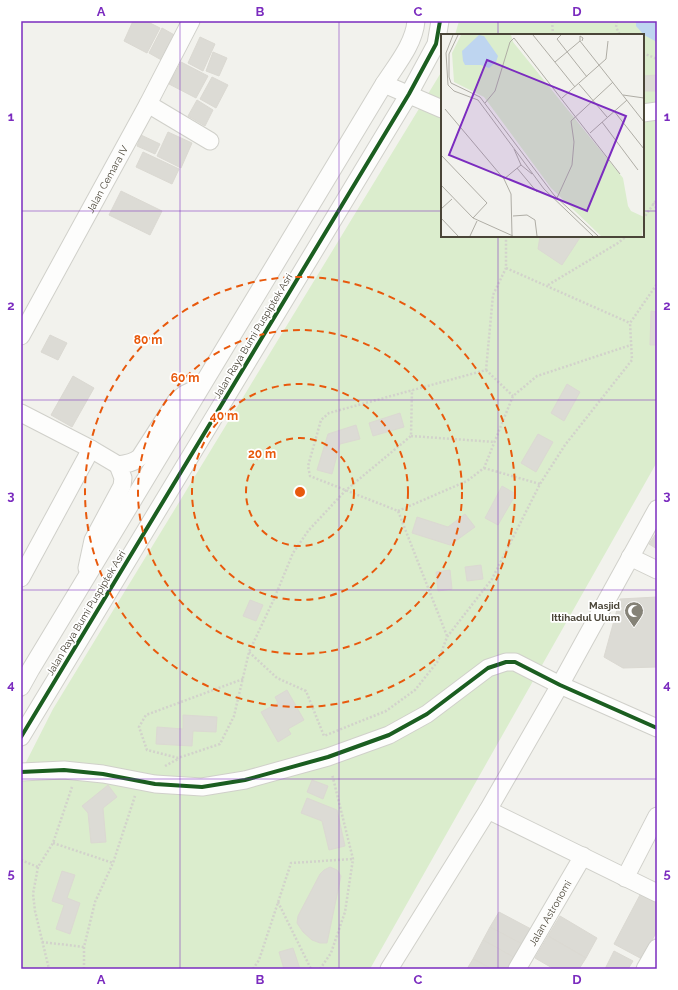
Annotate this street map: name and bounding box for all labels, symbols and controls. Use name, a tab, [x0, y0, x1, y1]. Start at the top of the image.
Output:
text: A	[97, 4, 106, 19]
text: B	[256, 4, 265, 19]
text: C	[414, 4, 423, 19]
text: D	[572, 4, 582, 19]
inset map	[441, 34, 644, 237]
text: 1	[8, 109, 15, 124]
text: 1	[664, 109, 671, 124]
street label: Jalan Cemara IV	[84, 143, 130, 215]
street label: Jalan Raya Bumi Puspiptek Asri	[211, 272, 295, 400]
text: 2	[7, 298, 15, 313]
text: 2	[663, 298, 671, 313]
text: 80 m	[134, 333, 162, 347]
text: 60 m	[171, 371, 199, 385]
text: 40 m	[210, 409, 238, 423]
text: 20 m	[248, 447, 276, 461]
centre of rings	[293, 485, 307, 499]
text: 3	[7, 488, 15, 503]
text: 3	[663, 488, 671, 503]
street label: Jalan Raya Bumi Puspiptek Asri	[44, 549, 128, 677]
place label: Masjid Ittihadul Ulum	[551, 600, 621, 623]
mosque icon: Masjid Ittihadul Ulum	[623, 600, 645, 628]
text: 4	[7, 677, 15, 692]
text: 4	[663, 677, 671, 692]
text: 5	[7, 866, 15, 881]
text: 5	[663, 866, 671, 881]
street label: Jalan Astronomi	[526, 878, 573, 948]
text: A	[97, 972, 106, 987]
text: B	[256, 972, 265, 987]
text: C	[414, 972, 423, 987]
text: D	[572, 972, 582, 987]

